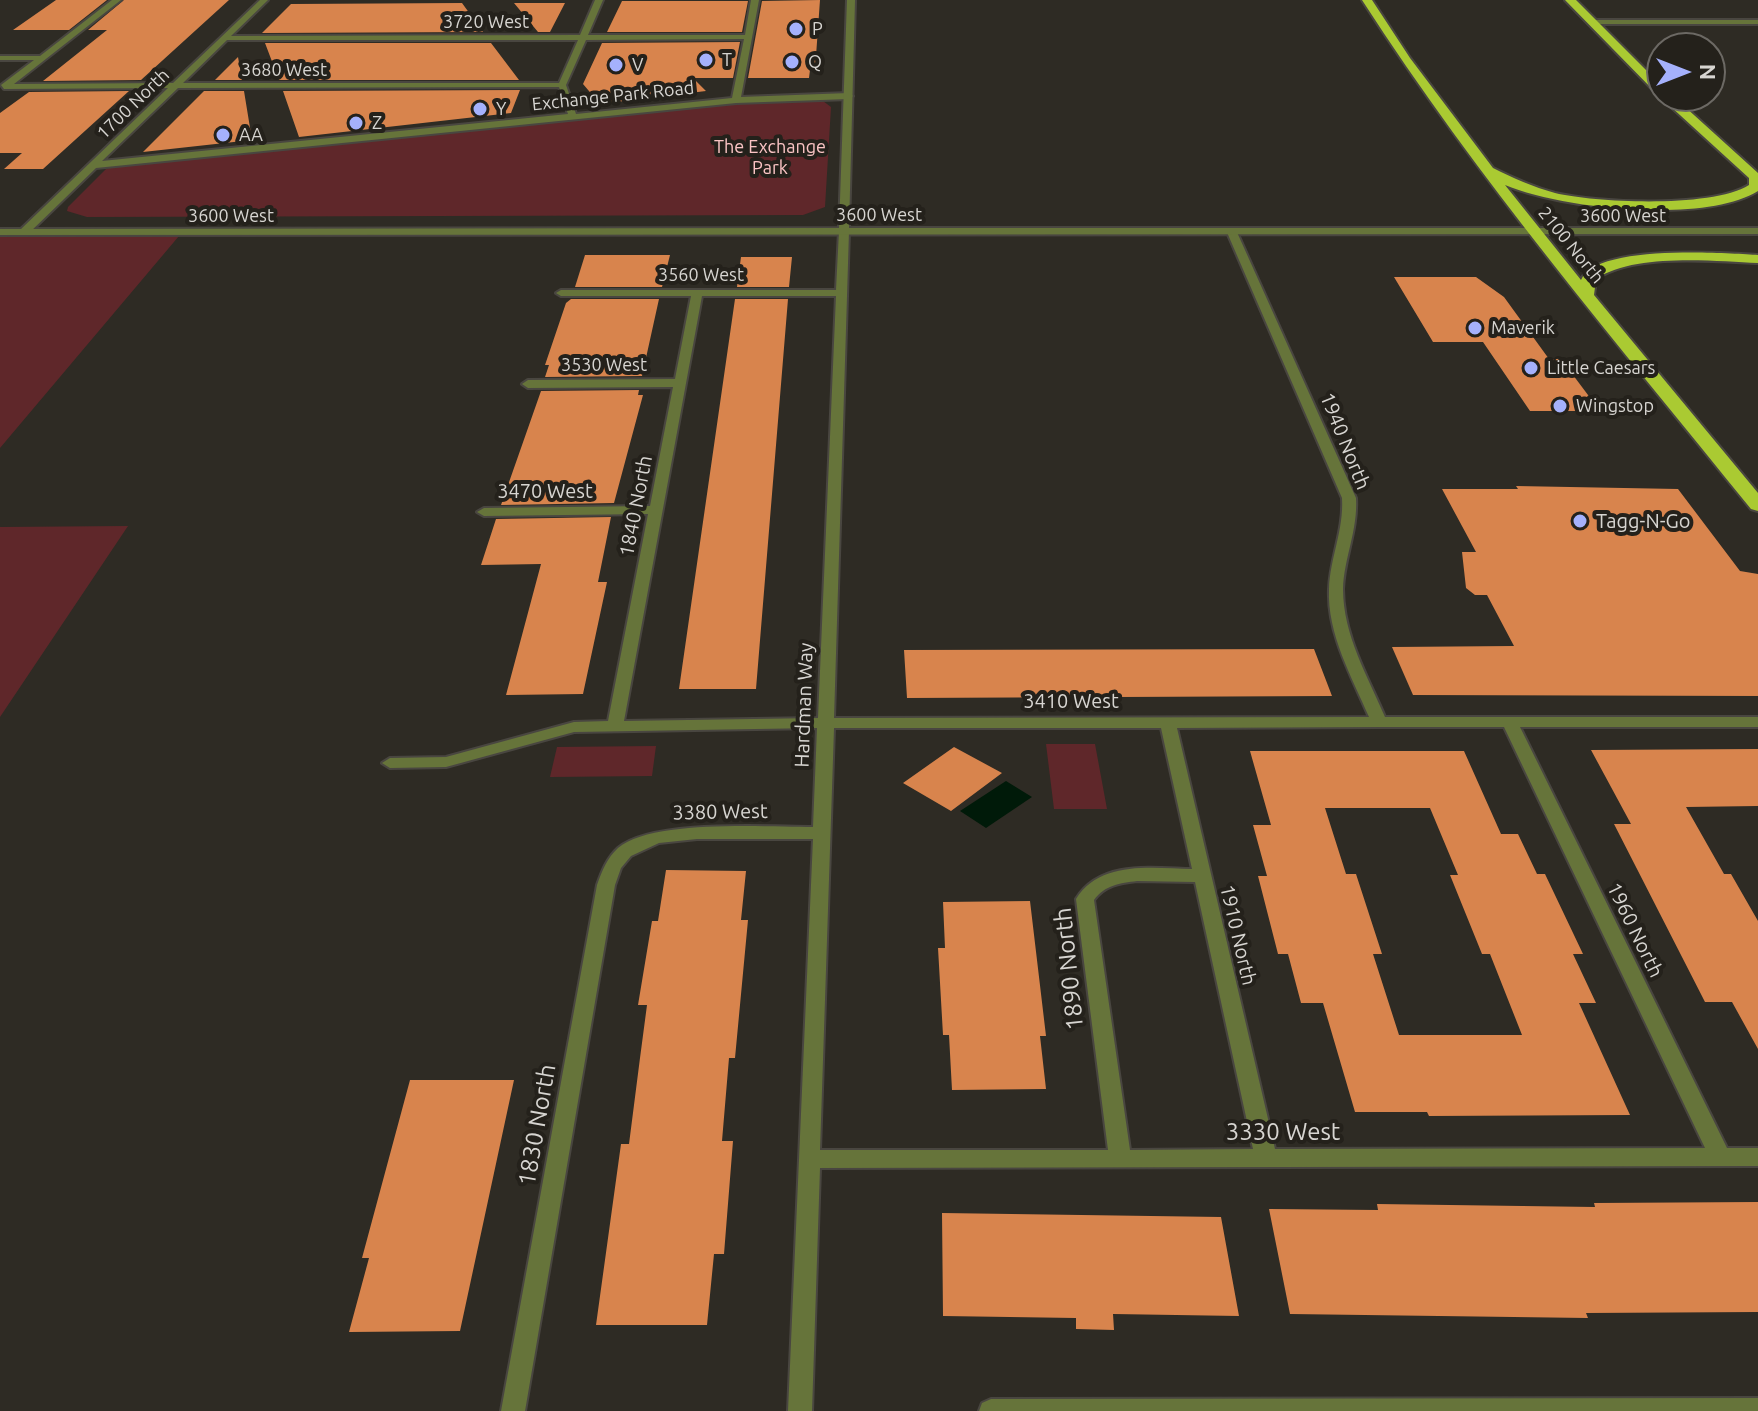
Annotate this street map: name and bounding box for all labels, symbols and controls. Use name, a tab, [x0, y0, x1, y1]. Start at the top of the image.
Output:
street label: 3720 West	[443, 11, 529, 33]
place label: P	[812, 18, 823, 40]
marker: P	[787, 20, 805, 38]
north arrow	[1646, 32, 1726, 112]
place label: T	[722, 49, 732, 71]
marker: T	[697, 51, 715, 69]
place label: Q	[808, 51, 822, 73]
marker: Q	[783, 53, 801, 71]
place label: V	[632, 54, 643, 76]
marker: V	[607, 56, 625, 74]
street label: 3680 West	[241, 59, 327, 81]
street label: 1700 North	[92, 64, 174, 144]
text: N	[1696, 64, 1721, 80]
street label: Exchange Park Road	[531, 77, 695, 115]
place label: Y	[496, 98, 506, 120]
marker: Y	[471, 100, 489, 118]
place label: Z	[372, 112, 382, 134]
marker: Z	[347, 114, 365, 132]
place label: AA	[239, 124, 263, 146]
marker: AA	[214, 126, 232, 144]
park label: The Exchange Park	[714, 136, 826, 178]
street label: 2100 North	[1534, 202, 1608, 288]
street label: 3600 West	[836, 204, 922, 226]
street label: 3600 West	[188, 205, 274, 227]
street label: 3600 West	[1580, 205, 1666, 227]
street label: 3560 West	[658, 264, 744, 286]
place label: Maverik	[1491, 317, 1555, 339]
marker: Maverik	[1466, 319, 1484, 337]
street label: 3530 West	[561, 354, 647, 376]
place label: Little Caesars	[1547, 357, 1655, 379]
marker: Little Caesars	[1522, 359, 1540, 377]
street label: 1940 North	[1315, 389, 1375, 493]
place label: Wingstop	[1576, 395, 1654, 417]
marker: Wingstop	[1551, 397, 1569, 415]
street label: 1840 North	[614, 453, 658, 559]
street label: 3470 West	[497, 479, 593, 503]
place label: Tagg-N-Go	[1596, 509, 1690, 533]
marker: Tagg-N-Go	[1571, 512, 1589, 530]
street label: Hardman Way	[790, 642, 818, 768]
street label: 3410 West	[1023, 689, 1119, 713]
street label: 3380 West	[672, 799, 768, 825]
street label: 1960 North	[1602, 879, 1668, 981]
street label: 1910 North	[1215, 882, 1261, 988]
street label: 1890 North	[1048, 906, 1090, 1032]
street label: 1830 North	[512, 1062, 562, 1188]
street label: 3330 West	[1226, 1118, 1340, 1146]

